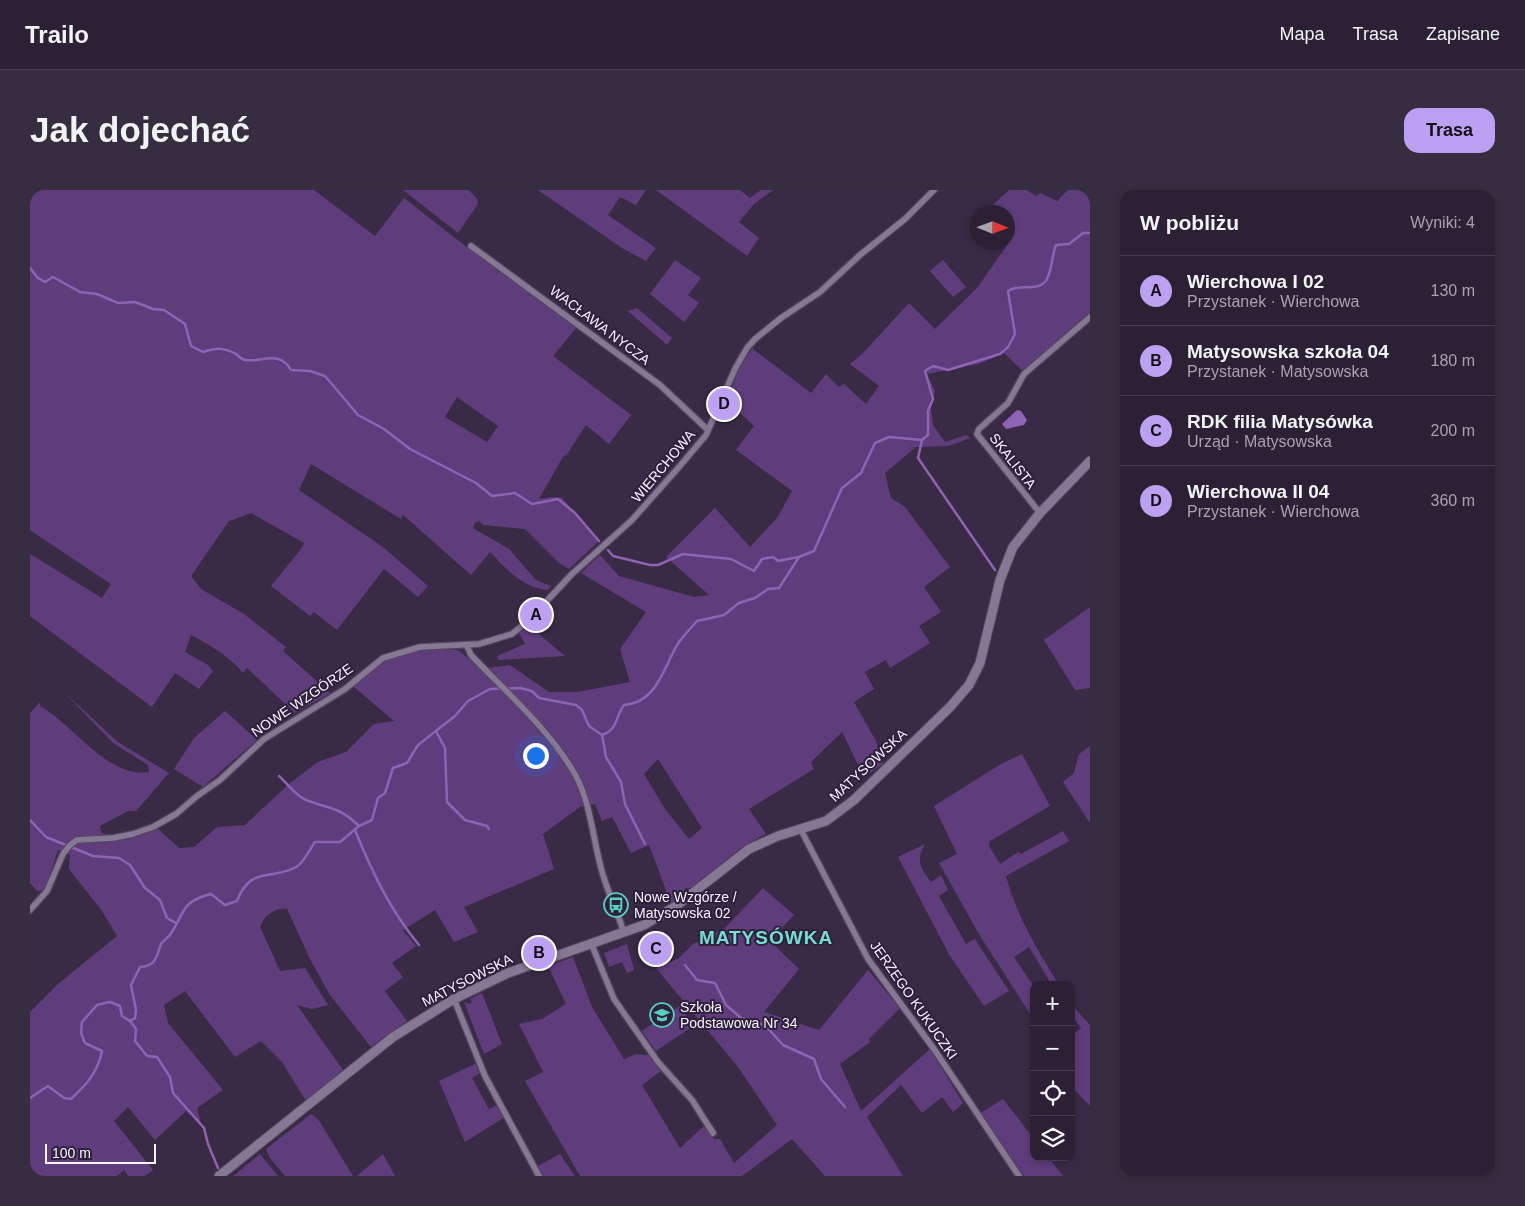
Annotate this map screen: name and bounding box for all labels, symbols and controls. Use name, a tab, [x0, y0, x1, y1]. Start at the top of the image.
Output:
text: Trailo	[25, 21, 89, 48]
text: Mapa	[1280, 24, 1325, 44]
text: Trasa	[1353, 24, 1398, 44]
text: Zapisane	[1426, 24, 1500, 44]
button: Trasa	[1404, 108, 1495, 153]
text: Jak dojechać	[30, 110, 250, 149]
north arrow	[970, 205, 1015, 250]
text: W pobliżu	[1140, 211, 1239, 234]
text: Wyniki: 4	[1410, 214, 1475, 231]
text: Wierchowa I 02	[1187, 271, 1324, 292]
street label: WACŁAWA NYCZA	[547, 282, 654, 368]
text: A	[1150, 282, 1162, 299]
text: 130 m	[1431, 282, 1475, 299]
text: Przystanek · Wierchowa	[1187, 293, 1360, 310]
text: Matysowska szkoła 04	[1187, 341, 1389, 362]
text: B	[1150, 352, 1162, 369]
text: 180 m	[1431, 352, 1475, 369]
text: Przystanek · Matysowska	[1187, 363, 1368, 380]
pin: D	[708, 385, 740, 423]
text: RDK filia Matysówka	[1187, 411, 1373, 432]
text: C	[1150, 422, 1162, 439]
text: 200 m	[1431, 422, 1475, 439]
street label: WIERCHOWA	[628, 426, 698, 506]
street label: SKALISTA	[986, 430, 1040, 492]
text: Urząd · Matysowska	[1187, 433, 1332, 450]
text: Wierchowa II 04	[1187, 481, 1329, 502]
text: D	[1150, 492, 1162, 509]
text: 360 m	[1431, 492, 1475, 509]
text: Przystanek · Wierchowa	[1187, 503, 1360, 520]
pin: A	[520, 596, 552, 634]
street label: NOWE WZGÓRZE	[248, 660, 356, 740]
street label: MATYSOWSKA	[826, 725, 910, 805]
your location	[523, 743, 549, 769]
place label: Nowe Wzgórze / Matysowska 02	[634, 889, 737, 921]
bus stop icon: Nowe Wzgórze / Matysowska 02	[603, 892, 629, 918]
district label: MATYSÓWKA	[699, 927, 833, 948]
pin: C	[640, 930, 672, 968]
pin: B	[523, 934, 555, 972]
street label: JERZEGO KUKUCZKI	[867, 938, 961, 1062]
street label: MATYSOWSKA	[419, 950, 515, 1010]
map controls	[1030, 981, 1075, 1161]
button: +	[1030, 981, 1075, 1026]
place label: Szkoła Podstawowa Nr 34	[680, 999, 798, 1031]
school or university icon: Szkoła Podstawowa Nr 34	[649, 1002, 675, 1028]
button: −	[1030, 1026, 1075, 1071]
button: locate	[1030, 1071, 1075, 1116]
button: layers	[1030, 1116, 1075, 1161]
scale bar	[45, 1141, 156, 1164]
text: 100 m	[52, 1145, 91, 1161]

